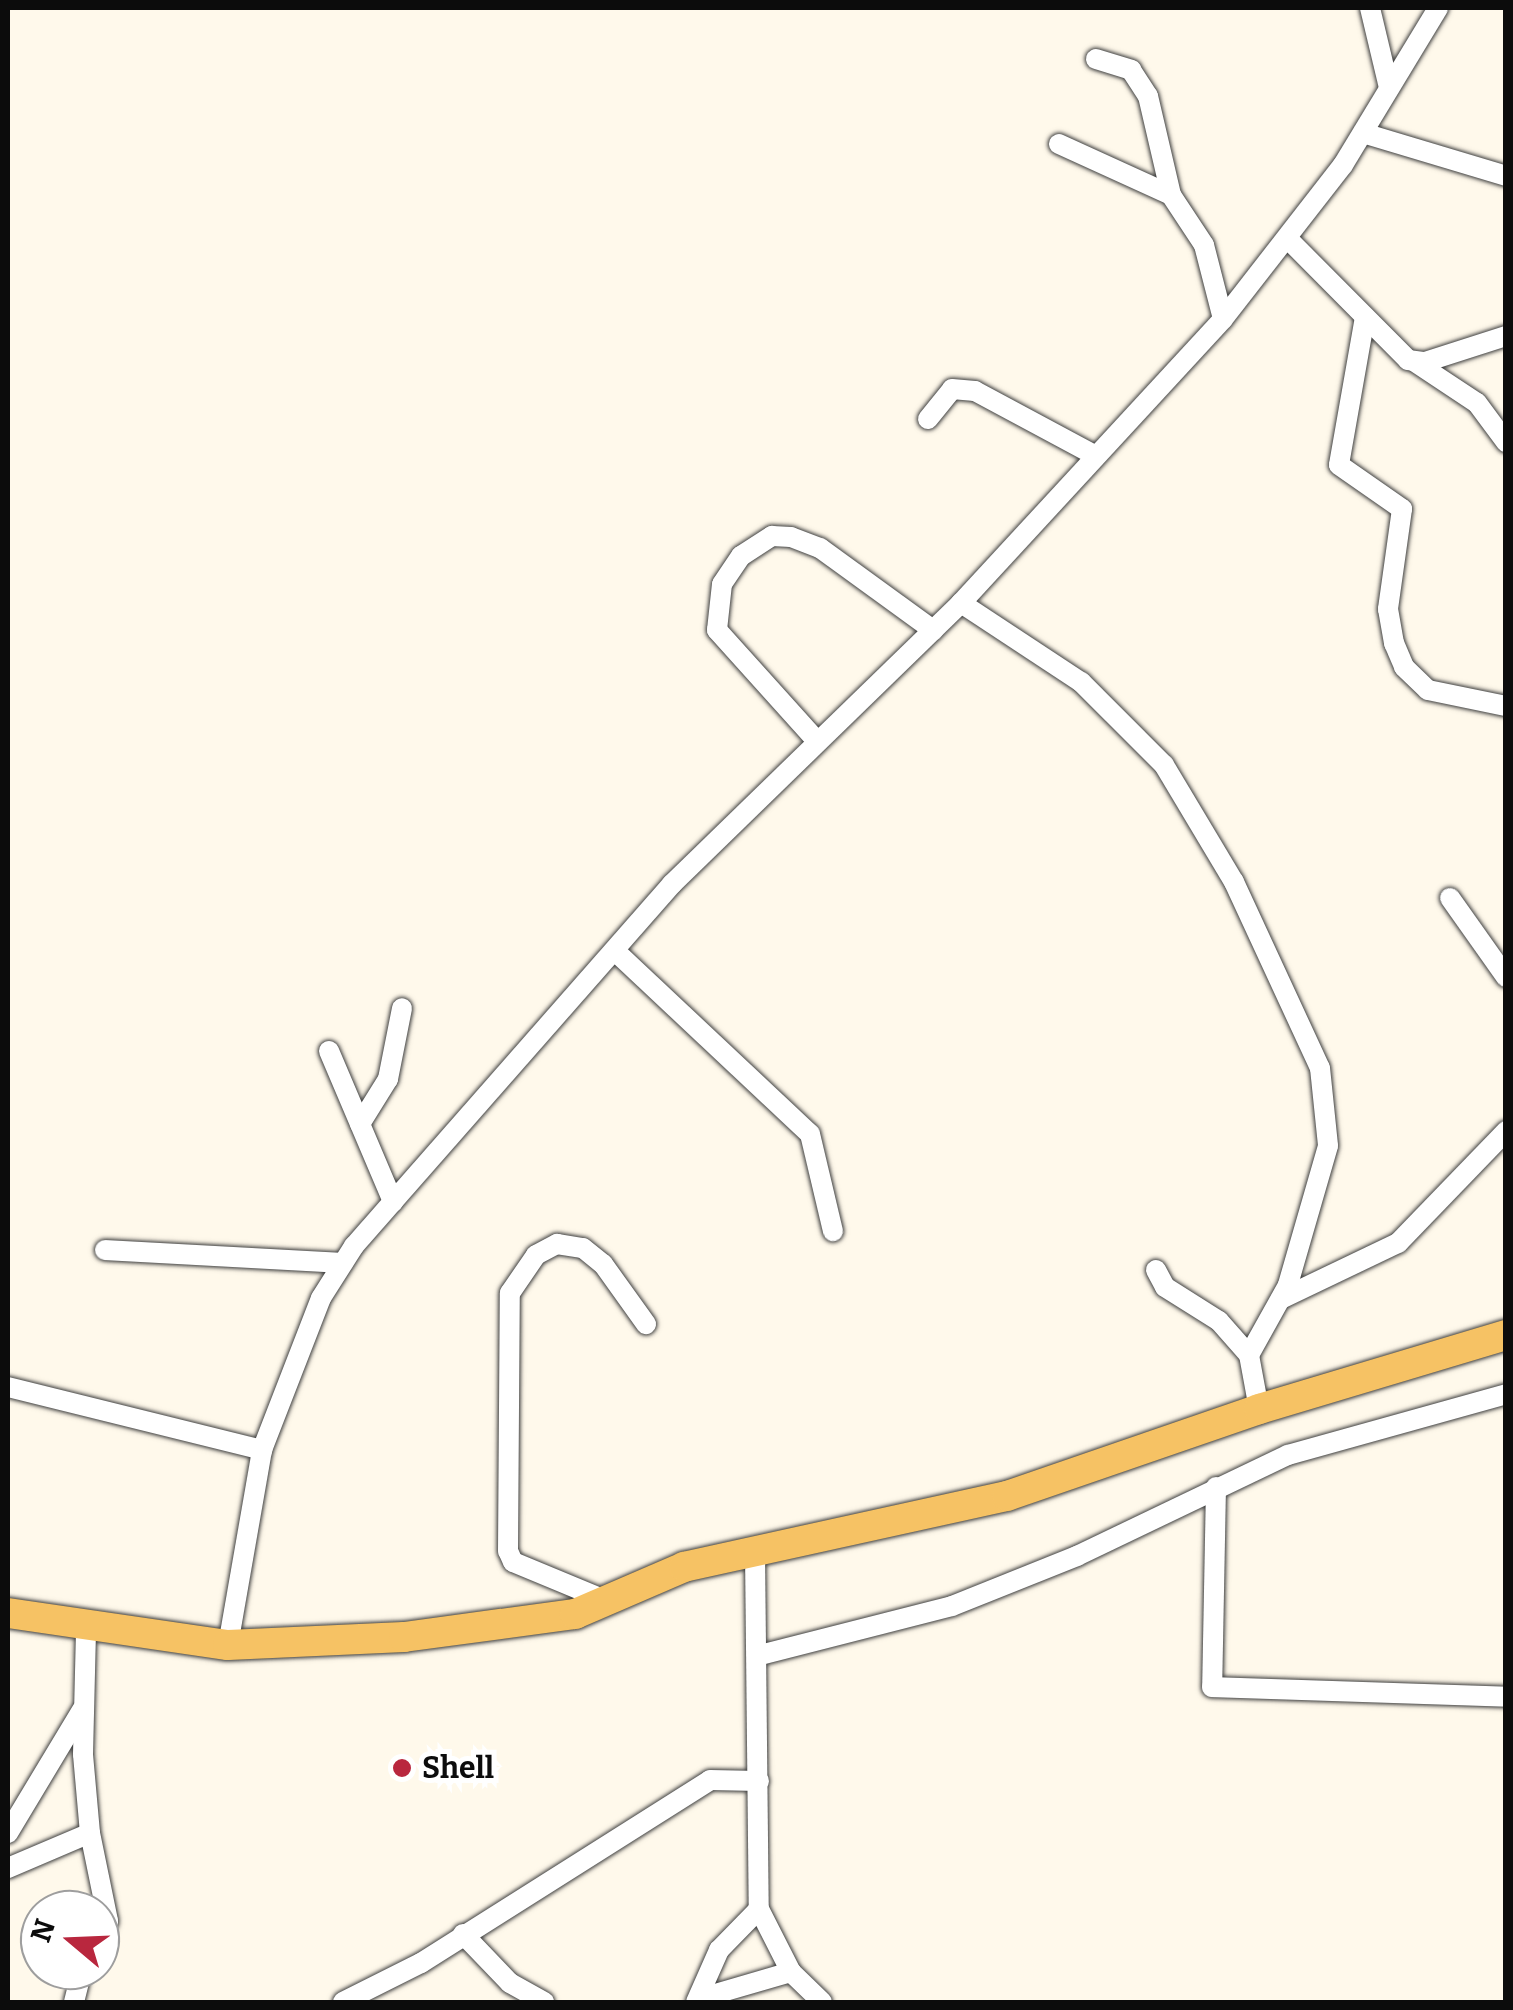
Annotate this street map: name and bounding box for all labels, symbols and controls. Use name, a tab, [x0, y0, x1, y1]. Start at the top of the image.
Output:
place label: Shell	[422, 1750, 494, 1786]
marker: Shell	[391, 1757, 413, 1779]
north arrow	[20, 1890, 120, 1990]
text: N	[24, 1915, 62, 1946]

